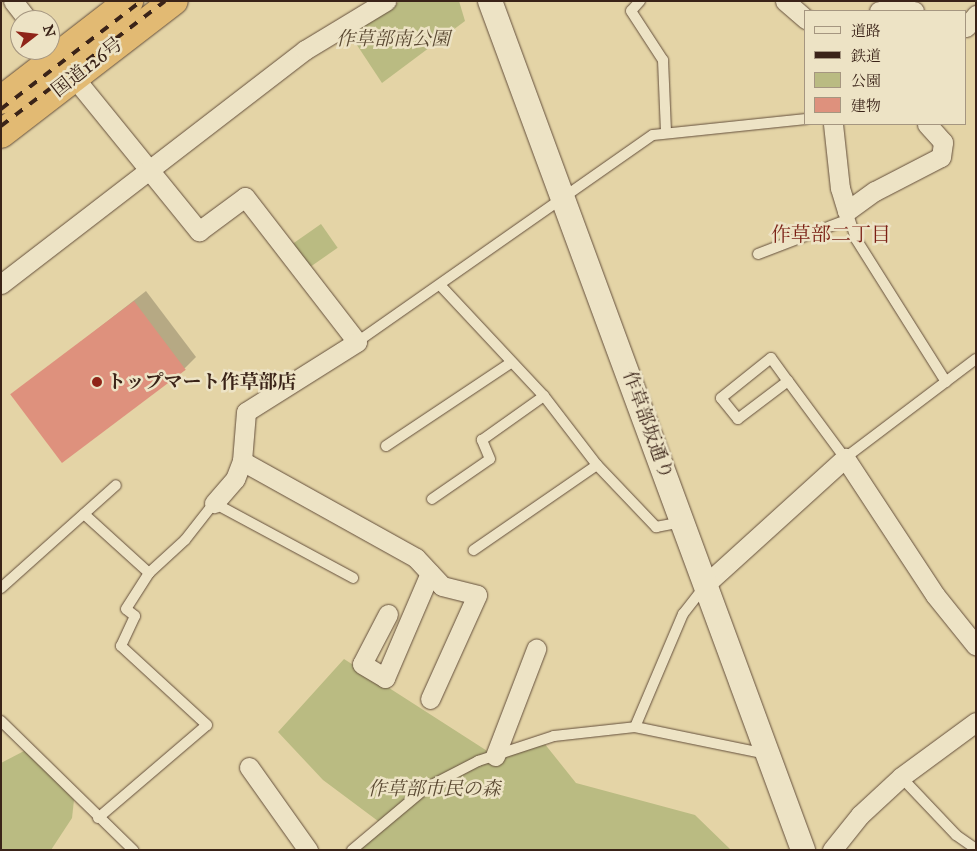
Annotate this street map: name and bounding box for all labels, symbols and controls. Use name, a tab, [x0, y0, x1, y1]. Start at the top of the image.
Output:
north arrow	[10, 10, 60, 60]
legend	[804, 10, 967, 125]
text: 道路	[851, 22, 881, 40]
text: N	[39, 23, 59, 39]
park label: 作草部南公園	[336, 28, 450, 50]
street label: 国道126号	[47, 32, 127, 102]
text: 鉄道	[851, 47, 881, 65]
text: 公園	[851, 72, 881, 90]
text: 建物	[851, 97, 881, 115]
district label: 作草部二丁目	[771, 222, 891, 246]
street label: 作草部坂通り	[618, 368, 678, 482]
place label: トップマート作草部店	[107, 371, 297, 393]
marker: トップマート作草部店	[91, 376, 103, 388]
park label: 作草部市民の森	[368, 778, 500, 800]

